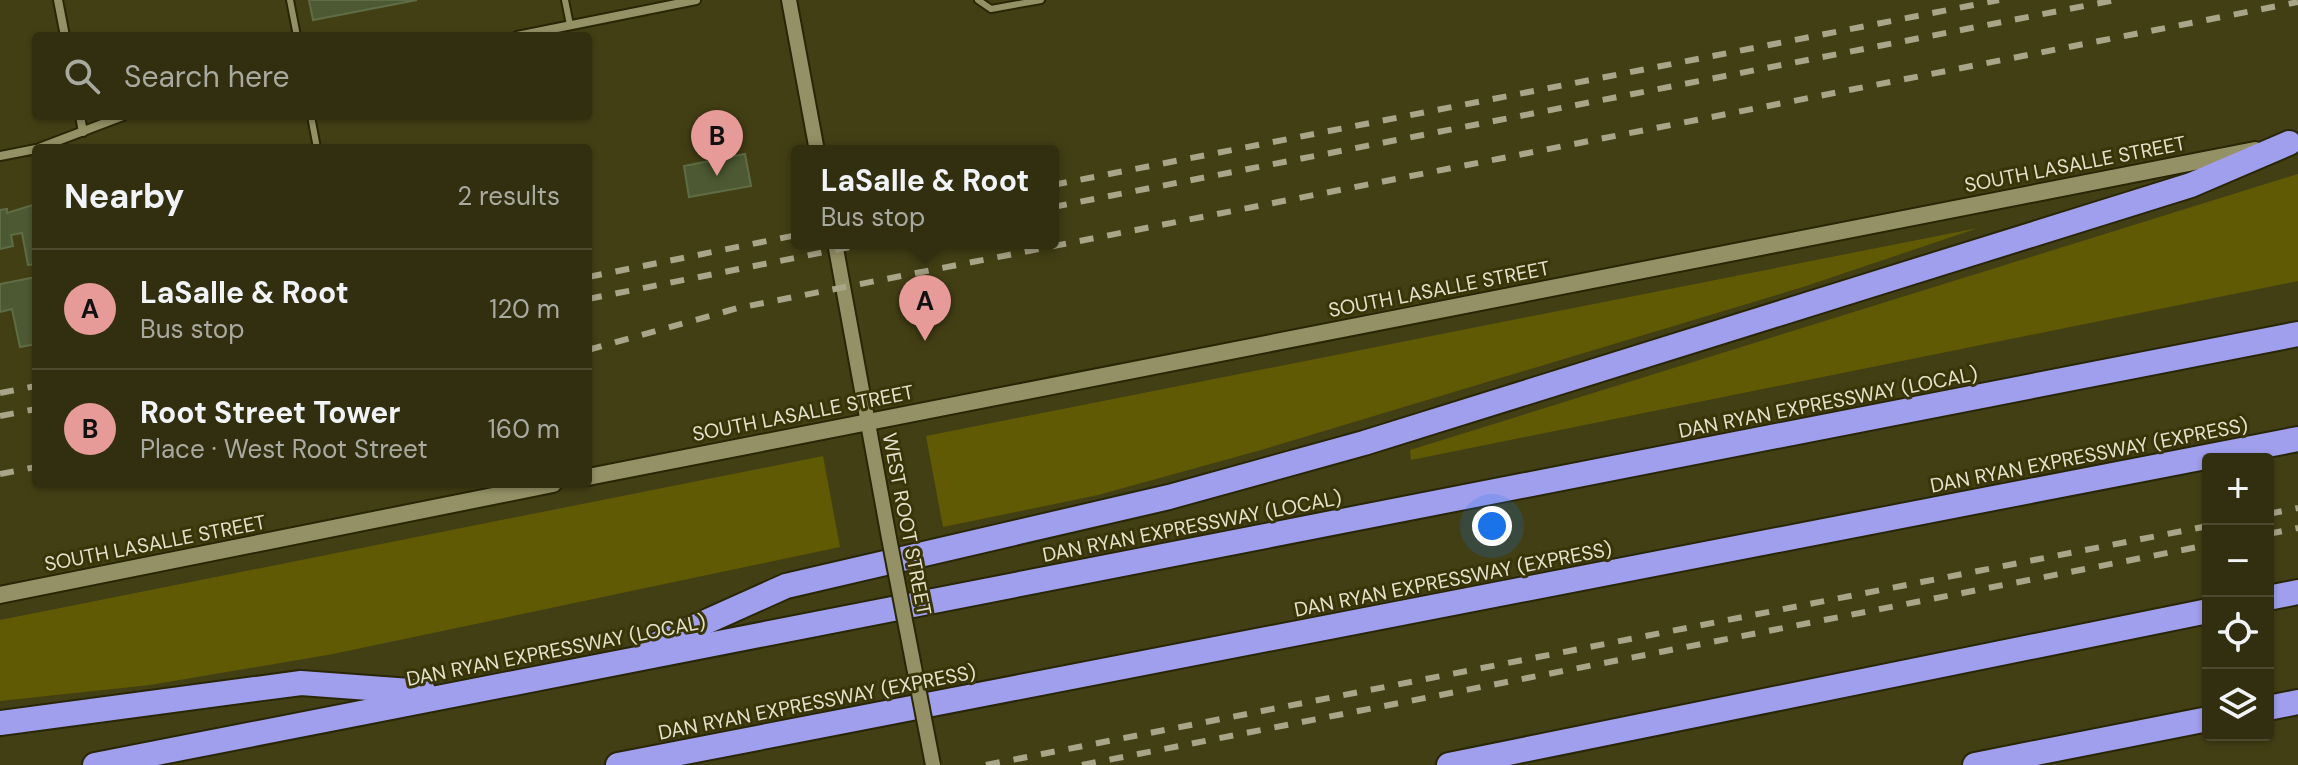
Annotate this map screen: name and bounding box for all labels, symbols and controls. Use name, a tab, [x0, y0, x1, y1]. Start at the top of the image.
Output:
search box	[32, 32, 592, 120]
icon: search	[60, 54, 104, 98]
text: Search here	[124, 57, 290, 96]
pin: B	[691, 110, 743, 176]
street label: SOUTH LASALLE STREET	[1962, 130, 2188, 198]
popup	[791, 145, 1059, 249]
text: LaSalle & Root	[821, 161, 1029, 200]
text: Nearby	[64, 174, 184, 219]
text: 2 results	[457, 179, 560, 213]
text: Bus stop	[821, 200, 925, 234]
street label: SOUTH LASALLE STREET	[1326, 255, 1552, 323]
text: LaSalle & Root	[140, 273, 349, 312]
pin: A	[899, 275, 951, 341]
text: A	[81, 292, 99, 326]
text: 120 m	[489, 292, 560, 326]
text: Bus stop	[140, 312, 245, 346]
street label: DAN RYAN EXPRESSWAY (LOCAL)	[1676, 360, 1980, 444]
street label: SOUTH LASALLE STREET	[690, 379, 916, 447]
text: Root Street Tower	[140, 393, 401, 432]
street label: DAN RYAN EXPRESSWAY (EXPRESS)	[1928, 411, 2250, 499]
text: B	[82, 412, 98, 446]
text: 160 m	[488, 412, 560, 446]
street label: WEST ROOT STREET	[877, 431, 937, 617]
text: Place · West Root Street	[140, 432, 428, 466]
map controls	[2202, 453, 2274, 741]
button: +	[2202, 453, 2274, 525]
street label: DAN RYAN EXPRESSWAY (LOCAL)	[1040, 484, 1344, 568]
your location	[1472, 506, 1512, 546]
street label: SOUTH LASALLE STREET	[42, 509, 268, 577]
button: −	[2202, 525, 2274, 597]
street label: DAN RYAN EXPRESSWAY (EXPRESS)	[1292, 535, 1614, 623]
button: locate	[2202, 597, 2274, 669]
street label: DAN RYAN EXPRESSWAY (LOCAL)	[404, 608, 708, 692]
street label: DAN RYAN EXPRESSWAY (EXPRESS)	[656, 658, 978, 746]
button: layers	[2202, 669, 2274, 741]

